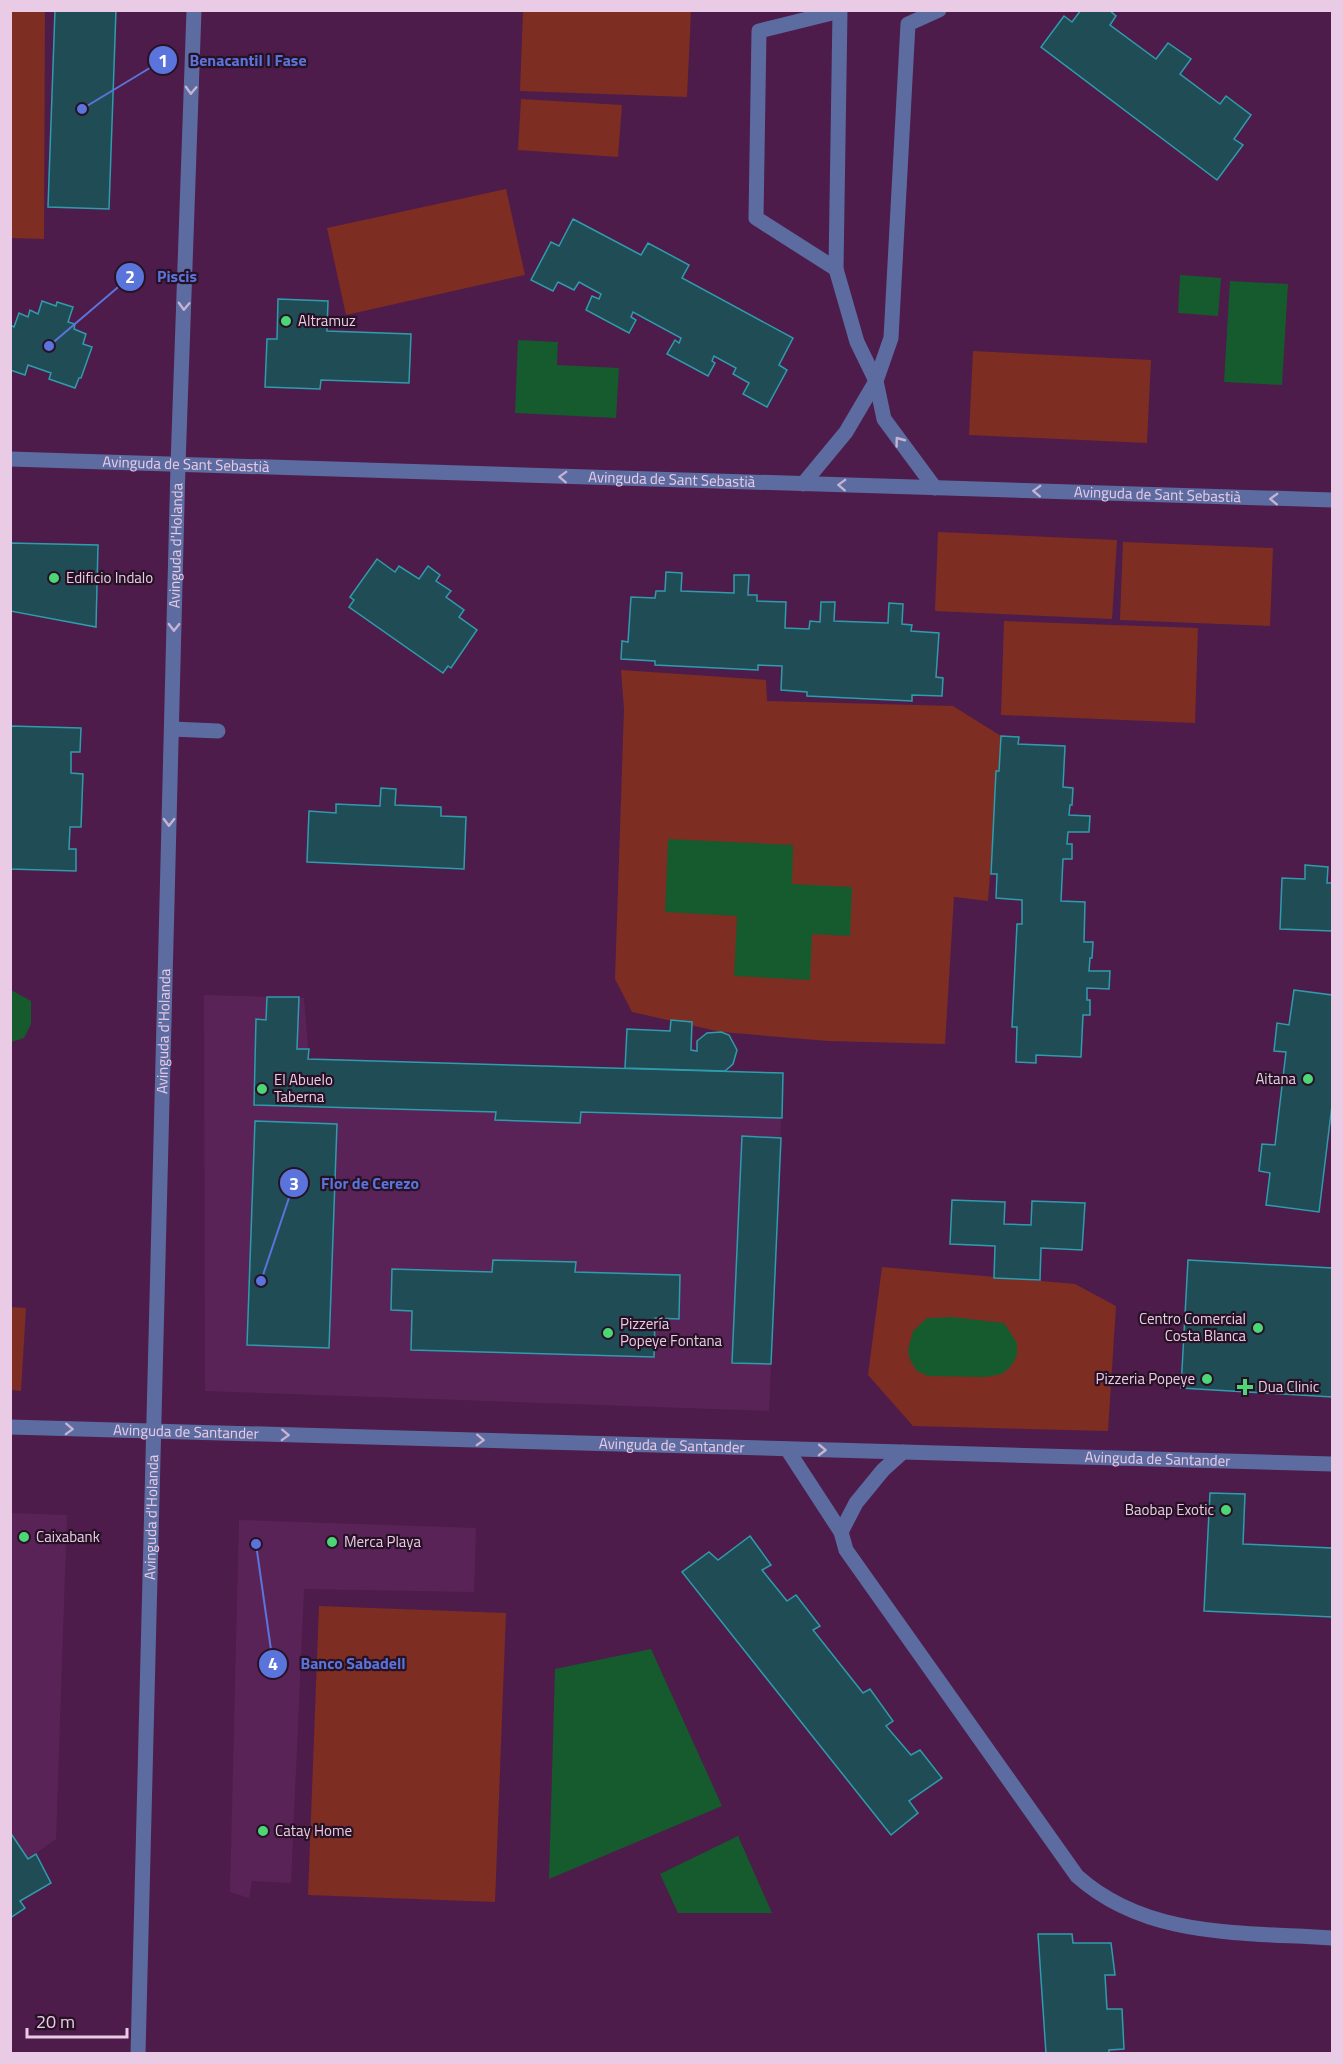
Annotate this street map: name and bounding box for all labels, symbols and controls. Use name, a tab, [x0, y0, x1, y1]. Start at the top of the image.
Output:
callout: Benacantil I Fase	[148, 43, 319, 77]
text: 1	[158, 47, 168, 74]
text: Benacantil I Fase	[189, 48, 307, 72]
one-way arrow	[185, 85, 198, 94]
callout: Piscis	[115, 260, 209, 294]
text: 2	[125, 263, 135, 290]
text: Piscis	[157, 264, 197, 288]
one-way arrow	[177, 301, 190, 310]
place label: Altramuz	[298, 309, 356, 332]
marker: Altramuz	[279, 314, 293, 328]
one-way arrow	[895, 437, 906, 448]
street label: Avinguda de Sant Sebastià	[102, 450, 270, 478]
street label: Avinguda de Sant Sebastià	[588, 465, 756, 493]
one-way arrow	[559, 470, 568, 483]
one-way arrow	[838, 479, 847, 491]
street label: Avinguda de Sant Sebastià	[1074, 480, 1242, 508]
street label: Avinguda d'Holanda	[162, 482, 189, 608]
one-way arrow	[1033, 485, 1042, 497]
one-way arrow	[1270, 492, 1279, 505]
place label: Edificio Indalo	[66, 566, 153, 589]
marker: Edificio Indalo	[47, 571, 61, 585]
one-way arrow	[168, 622, 181, 631]
one-way arrow	[163, 817, 176, 826]
street label: Avinguda d'Holanda	[150, 968, 176, 1094]
place label: Aitana	[1255, 1067, 1296, 1090]
place label: El Abuelo Taberna	[274, 1068, 333, 1108]
marker: Aitana	[1301, 1072, 1315, 1086]
marker: El Abuelo Taberna	[255, 1082, 269, 1096]
callout: Flor de Cerezo	[279, 1166, 431, 1200]
text: 3	[289, 1170, 299, 1197]
text: Flor de Cerezo	[321, 1171, 419, 1195]
place label: Centro Comercial Costa Blanca	[1139, 1307, 1246, 1347]
place label: Pizzería Popeye Fontana	[620, 1312, 722, 1352]
marker: Centro Comercial Costa Blanca	[1251, 1321, 1265, 1335]
marker: Pizzería Popeye Fontana	[601, 1326, 615, 1340]
place label: Pizzeria Popeye	[1096, 1367, 1195, 1390]
marker: Pizzeria Popeye	[1200, 1372, 1214, 1386]
place label: Dua Clinic	[1258, 1375, 1319, 1398]
marker: Dua Clinic	[1236, 1378, 1254, 1396]
street label: Avinguda de Santander	[113, 1418, 259, 1445]
one-way arrow	[64, 1422, 73, 1435]
one-way arrow	[280, 1428, 289, 1441]
street label: Avinguda de Santander	[599, 1431, 745, 1459]
one-way arrow	[475, 1434, 484, 1447]
one-way arrow	[817, 1444, 826, 1456]
street label: Avinguda de Santander	[1084, 1445, 1231, 1472]
street label: Avinguda d'Holanda	[138, 1454, 164, 1580]
place label: Baobap Exotic	[1125, 1498, 1214, 1521]
marker: Baobap Exotic	[1219, 1503, 1233, 1517]
place label: Caixabank	[36, 1525, 100, 1548]
marker: Caixabank	[17, 1530, 31, 1544]
place label: Merca Playa	[344, 1530, 421, 1553]
marker: Merca Playa	[325, 1535, 339, 1549]
callout: Banco Sabadell	[258, 1647, 417, 1681]
text: 4	[268, 1650, 278, 1677]
text: Banco Sabadell	[300, 1651, 406, 1675]
place label: Catay Home	[275, 1819, 352, 1842]
marker: Catay Home	[256, 1824, 270, 1838]
scale bar	[27, 2001, 128, 2039]
text: 20 m	[36, 2008, 75, 2035]

